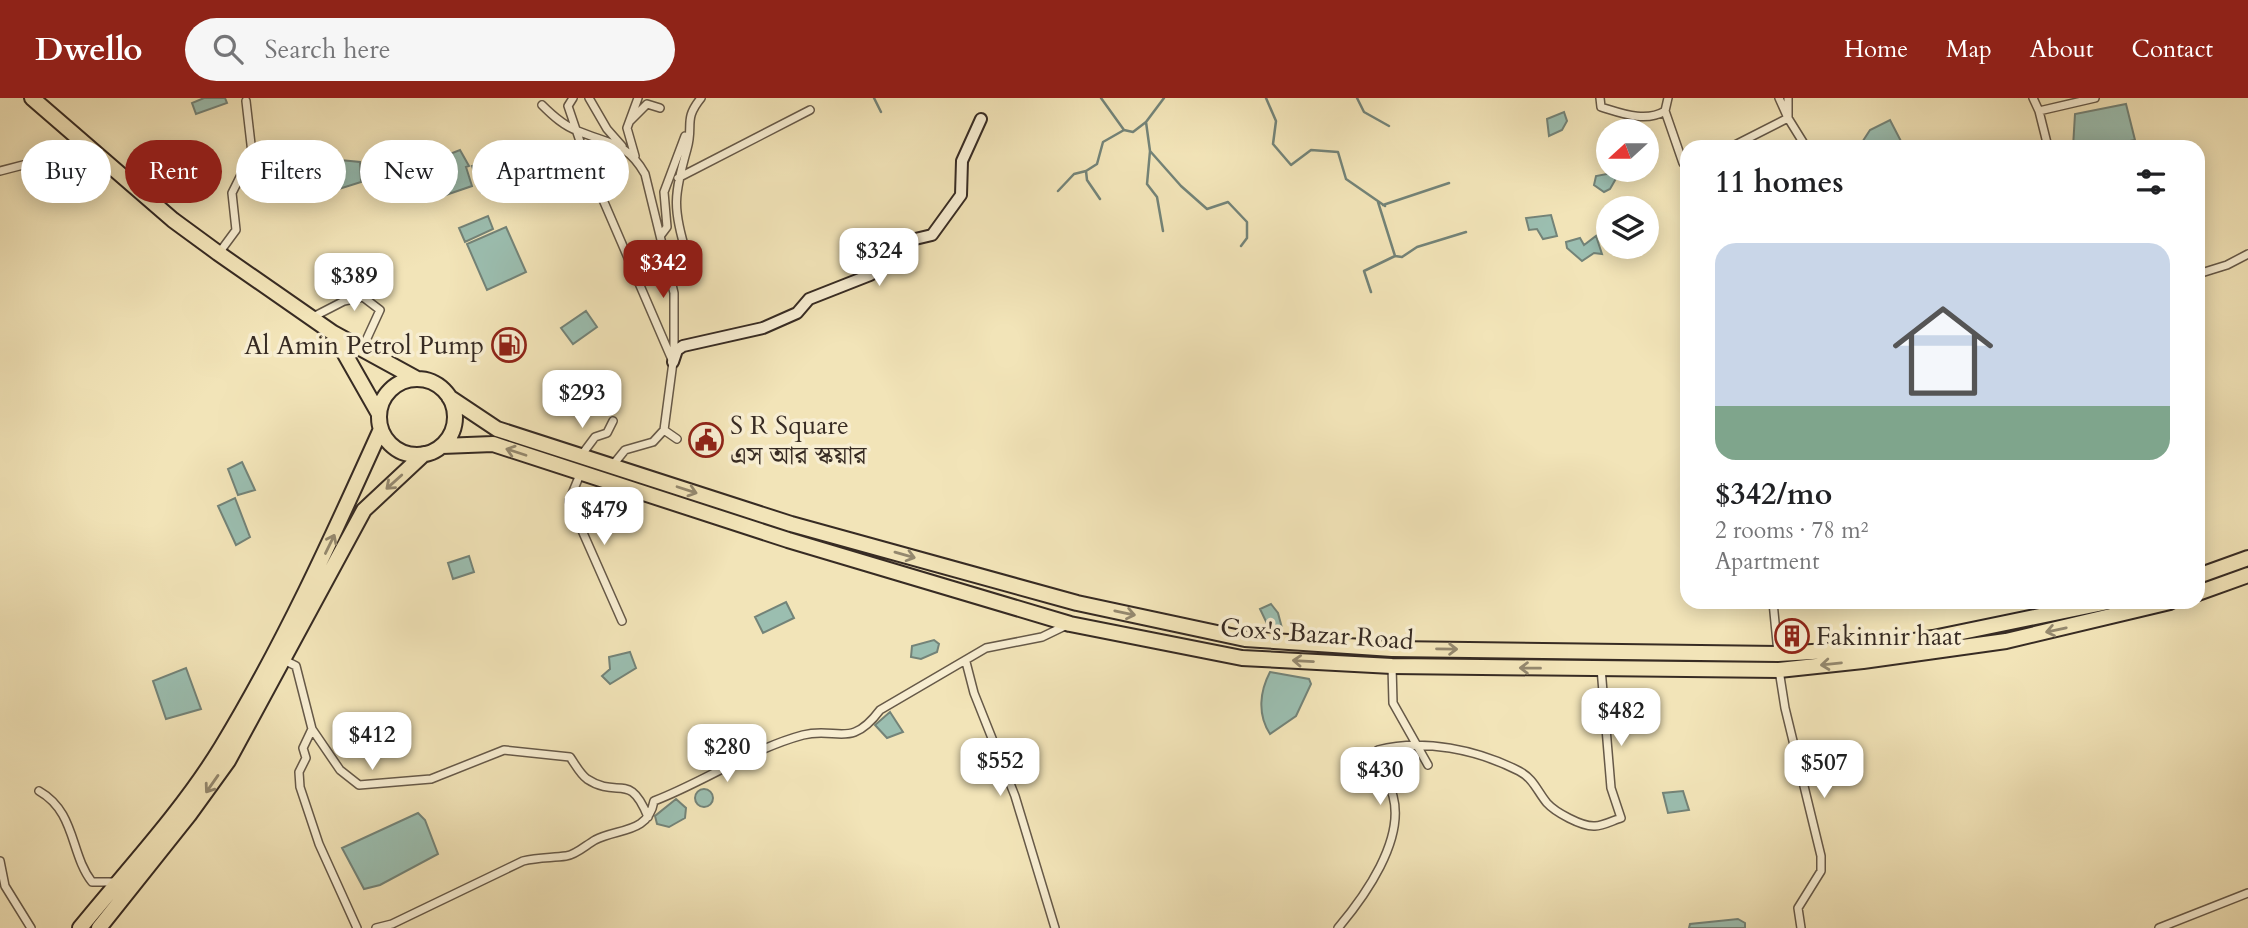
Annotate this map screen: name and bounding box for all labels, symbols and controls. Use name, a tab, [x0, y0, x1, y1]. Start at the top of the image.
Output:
search box	[185, 18, 675, 81]
text: Dwello	[35, 27, 143, 72]
icon: search	[209, 30, 247, 68]
text: Search here	[265, 32, 391, 67]
text: Home	[1844, 33, 1908, 66]
text: Map	[1946, 33, 1992, 66]
text: About	[2030, 33, 2094, 66]
text: Contact	[2132, 33, 2213, 66]
north arrow	[1596, 119, 1659, 182]
map controls	[1596, 119, 1659, 259]
chip: Buy	[21, 140, 111, 203]
chip: Rent	[125, 140, 222, 203]
chip: Filters	[236, 140, 346, 203]
chip: New	[360, 140, 458, 203]
chip: Apartment	[472, 140, 629, 203]
text: 11 homes	[1715, 162, 1844, 203]
icon: filters	[2132, 163, 2170, 201]
button: layers	[1596, 196, 1659, 259]
pin: $324	[838, 228, 920, 288]
text: $324	[855, 235, 903, 266]
pin: $342	[622, 240, 704, 300]
text: $342	[639, 247, 687, 278]
pin: $389	[313, 254, 395, 313]
text: $389	[330, 260, 378, 291]
icon: home	[1880, 288, 2006, 414]
fuel station icon: Al Amin Petrol Pump	[490, 326, 528, 364]
place label: Al Amin Petrol Pump	[244, 328, 484, 363]
pin: $293	[541, 370, 623, 430]
text: $293	[558, 377, 606, 408]
place label: S R Square এস আর স্কয়ার	[730, 408, 868, 473]
public building icon: S R Square এস আর স্কয়ার	[687, 421, 725, 459]
one-way arrow	[506, 445, 528, 457]
one-way arrow	[385, 474, 403, 490]
text: $342/mo	[1715, 474, 1832, 515]
one-way arrow	[675, 485, 697, 498]
pin: $479	[563, 488, 645, 547]
text: $479	[580, 494, 628, 525]
text: 2 rooms · 78 m²	[1715, 515, 1868, 546]
one-way arrow	[324, 534, 337, 555]
text: Apartment	[1715, 546, 1819, 577]
one-way arrow	[893, 550, 915, 563]
one-way arrow	[1113, 607, 1136, 621]
street label: Cox's Bazar Road	[1219, 610, 1415, 658]
building icon: Fakinnir haat	[1773, 617, 1811, 655]
place label: Fakinnir haat	[1816, 619, 1962, 654]
one-way arrow	[2045, 624, 2068, 638]
one-way arrow	[1435, 642, 1458, 656]
one-way arrow	[1292, 655, 1315, 668]
one-way arrow	[1820, 658, 1843, 671]
one-way arrow	[1519, 661, 1542, 675]
pin: $482	[1580, 688, 1662, 748]
text: $482	[1597, 695, 1645, 726]
pin: $412	[331, 712, 413, 772]
text: $412	[348, 719, 396, 750]
pin: $280	[686, 724, 768, 784]
text: $280	[703, 731, 751, 762]
pin: $552	[959, 738, 1041, 798]
pin: $507	[1783, 740, 1865, 800]
text: $552	[976, 745, 1024, 776]
text: $507	[1800, 747, 1848, 778]
pin: $430	[1339, 748, 1421, 807]
text: $430	[1356, 754, 1404, 785]
one-way arrow	[205, 774, 219, 793]

